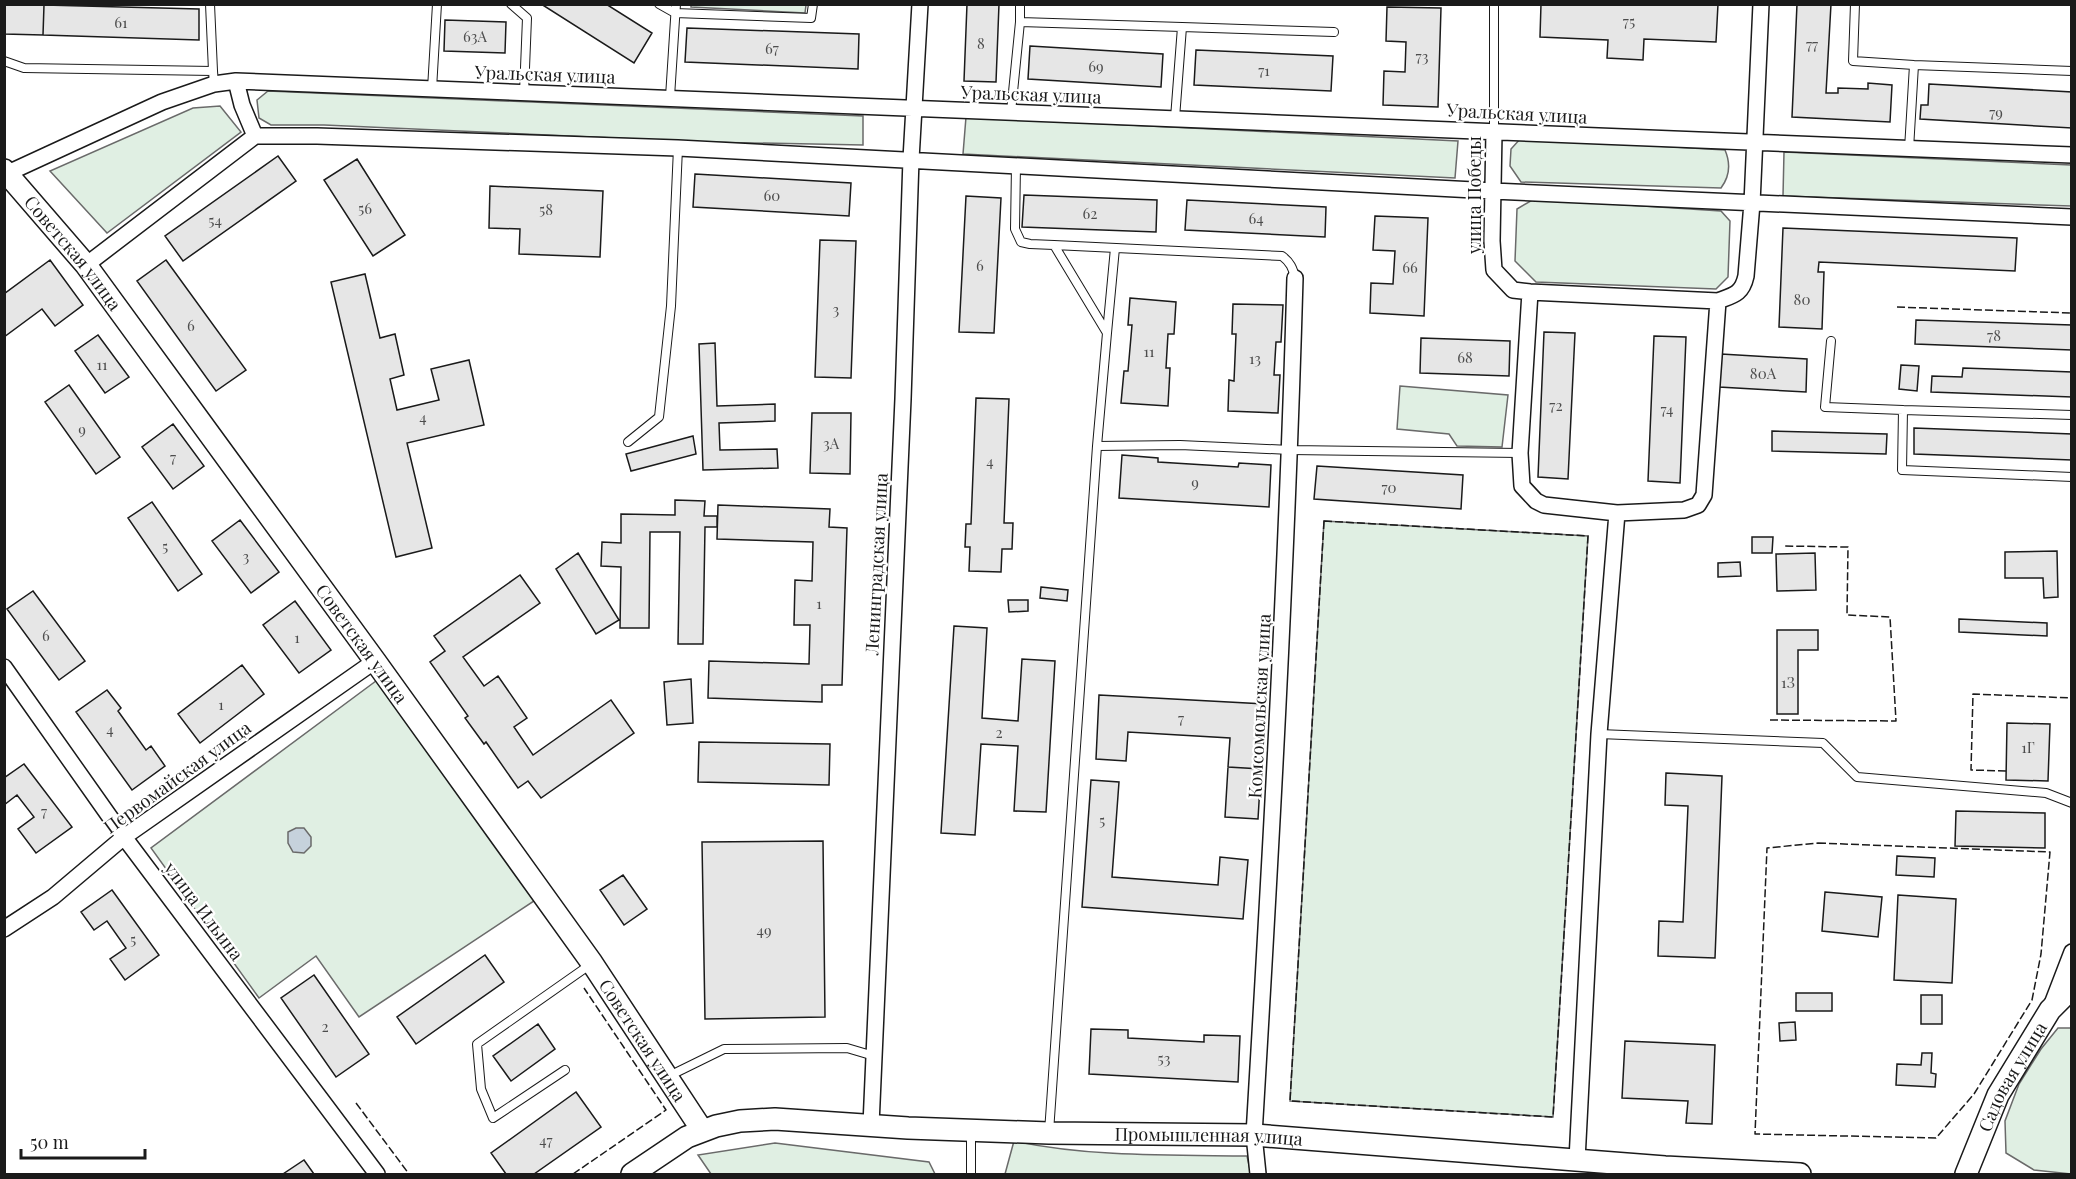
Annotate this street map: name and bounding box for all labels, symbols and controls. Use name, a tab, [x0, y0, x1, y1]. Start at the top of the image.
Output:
house number: 75	[1623, 11, 1635, 31]
house number: 61	[114, 12, 128, 32]
house number: 63А	[463, 26, 488, 46]
house number: 8	[977, 33, 985, 53]
house number: 77	[1806, 34, 1818, 54]
house number: 67	[765, 38, 779, 58]
house number: 73	[1416, 46, 1429, 66]
house number: 69	[1088, 56, 1104, 76]
street label: Уральская улица	[473, 60, 616, 88]
house number: 71	[1258, 60, 1270, 80]
street label: Уральская улица	[959, 80, 1102, 108]
street label: Уральская улица	[1445, 97, 1588, 129]
house number: 79	[1989, 102, 2003, 122]
street label: улица Победы	[1462, 136, 1486, 255]
house number: 60	[764, 185, 780, 205]
street label: Советская улица	[19, 190, 127, 315]
house number: 56	[358, 198, 372, 218]
house number: 58	[539, 199, 553, 219]
house number: 62	[1083, 203, 1097, 223]
house number: 64	[1248, 208, 1264, 228]
house number: 54	[208, 210, 222, 230]
house number: 6	[976, 255, 984, 275]
house number: 66	[1402, 257, 1418, 277]
house number: 80	[1794, 289, 1810, 309]
house number: 3	[833, 299, 840, 319]
house number: 6	[187, 315, 195, 335]
house number: 78	[1987, 325, 2001, 345]
house number: 11	[1143, 341, 1155, 361]
house number: 68	[1457, 347, 1473, 367]
house number: 13	[1249, 348, 1261, 368]
house number: 11	[96, 354, 108, 374]
house number: 80А	[1750, 363, 1777, 383]
house number: 72	[1549, 395, 1563, 415]
house number: 74	[1661, 399, 1674, 419]
house number: 4	[419, 407, 427, 427]
house number: 9	[78, 419, 86, 439]
house number: 3А	[823, 433, 840, 453]
house number: 7	[170, 447, 176, 467]
house number: 4	[986, 451, 994, 471]
street label: Ленинградская улица	[859, 472, 893, 657]
house number: 9	[1191, 472, 1199, 492]
house number: 70	[1381, 477, 1397, 497]
house number: 5	[162, 536, 168, 556]
house number: 3	[243, 546, 250, 566]
street label: Советская улица	[311, 579, 414, 708]
house number: 1	[816, 593, 822, 613]
street label: Комсомольская улица	[1242, 613, 1276, 799]
house number: 6	[42, 625, 50, 645]
house number: 1	[294, 627, 300, 647]
house number: 1З	[1781, 672, 1795, 692]
house number: 1	[218, 694, 224, 714]
house number: 7	[1178, 708, 1184, 728]
street label: Первомайская улица	[99, 715, 255, 839]
house number: 4	[106, 719, 114, 739]
house number: 2	[995, 722, 1003, 742]
house number: 1Г	[2021, 737, 2035, 757]
house number: 7	[41, 801, 47, 821]
house number: 5	[1099, 810, 1105, 830]
street label: улица Ильина	[158, 856, 249, 965]
house number: 49	[756, 920, 772, 940]
house number: 5	[130, 929, 136, 949]
street label: Советская улица	[594, 974, 692, 1106]
house number: 2	[321, 1016, 329, 1036]
street label: Садовая улица	[1972, 1017, 2052, 1135]
house number: 53	[1158, 1048, 1171, 1068]
scale bar	[21, 1122, 146, 1160]
street label: Промышленная улица	[1114, 1122, 1304, 1151]
text: 50 m	[30, 1130, 69, 1154]
house number: 47	[539, 1130, 553, 1150]

